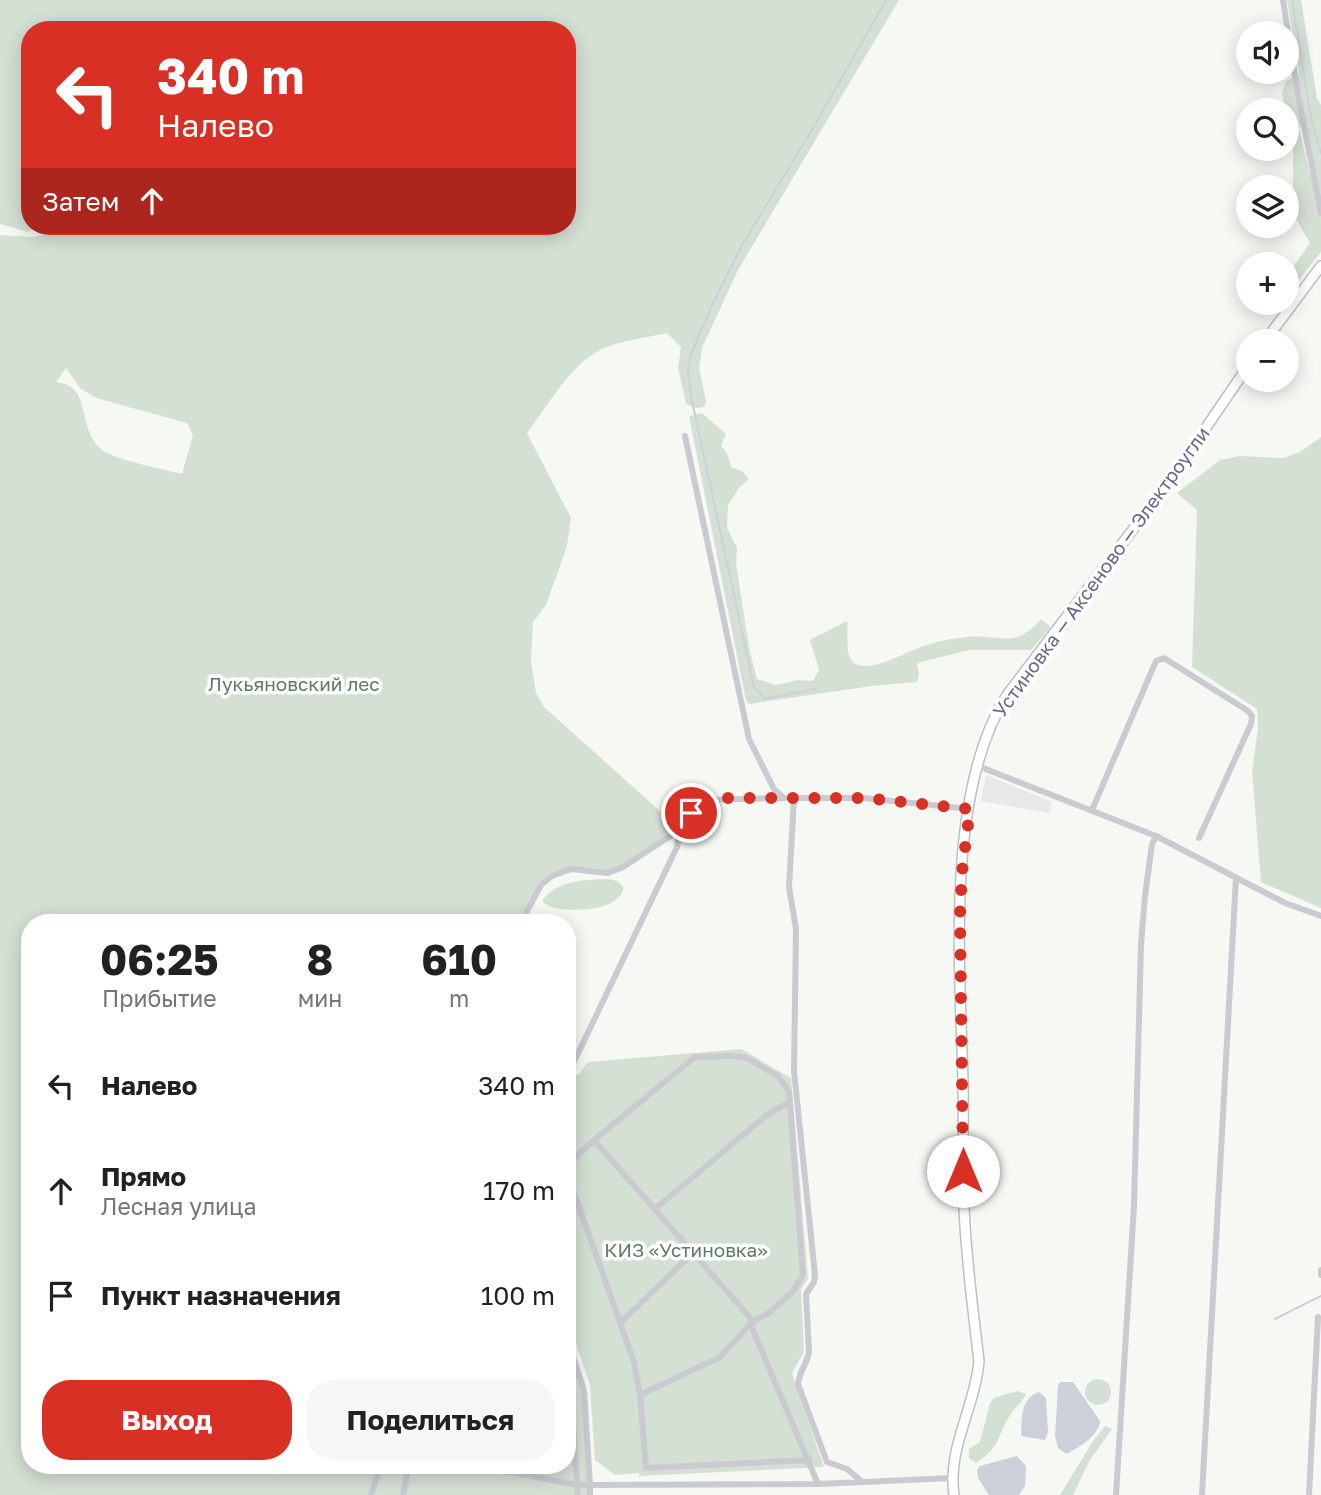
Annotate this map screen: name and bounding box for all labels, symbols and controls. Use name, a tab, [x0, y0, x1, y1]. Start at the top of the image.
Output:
map controls	[1236, 21, 1299, 392]
button: sound	[1236, 21, 1299, 84]
text: 340 m	[157, 46, 305, 105]
icon: left	[42, 49, 133, 140]
button: search	[1236, 98, 1299, 161]
text: Налево	[157, 106, 274, 144]
button: layers	[1236, 175, 1299, 238]
icon: ahead	[133, 182, 171, 220]
text: Затем	[42, 186, 119, 217]
button: +	[1236, 252, 1299, 315]
button: −	[1236, 329, 1299, 392]
street label: Устиновка — Аксеново — Электроугли	[987, 422, 1214, 721]
park label: Лукьяновский лес	[208, 672, 380, 695]
pin	[661, 783, 721, 843]
icon: arrive	[672, 794, 710, 832]
text: 06:25	[100, 934, 219, 984]
text: 8	[307, 934, 333, 984]
text: 610	[421, 934, 497, 984]
text: Прибытие	[102, 984, 217, 1012]
text: мин	[298, 984, 342, 1012]
text: m	[449, 984, 469, 1012]
icon: left	[42, 1067, 80, 1105]
text: Налево	[101, 1070, 197, 1101]
text: 340 m	[478, 1070, 555, 1101]
position arrow	[926, 1134, 1000, 1208]
text: Прямо	[101, 1161, 186, 1192]
icon: ahead	[42, 1172, 80, 1210]
text: 170 m	[483, 1175, 555, 1206]
text: Лесная улица	[101, 1192, 257, 1220]
park label: КИЗ «Устиновка»	[604, 1238, 768, 1261]
icon: arrive	[42, 1277, 80, 1315]
text: Пункт назначения	[101, 1280, 341, 1311]
text: 100 m	[481, 1280, 555, 1311]
button: Выход	[42, 1380, 292, 1460]
button: Поделиться	[306, 1380, 555, 1460]

